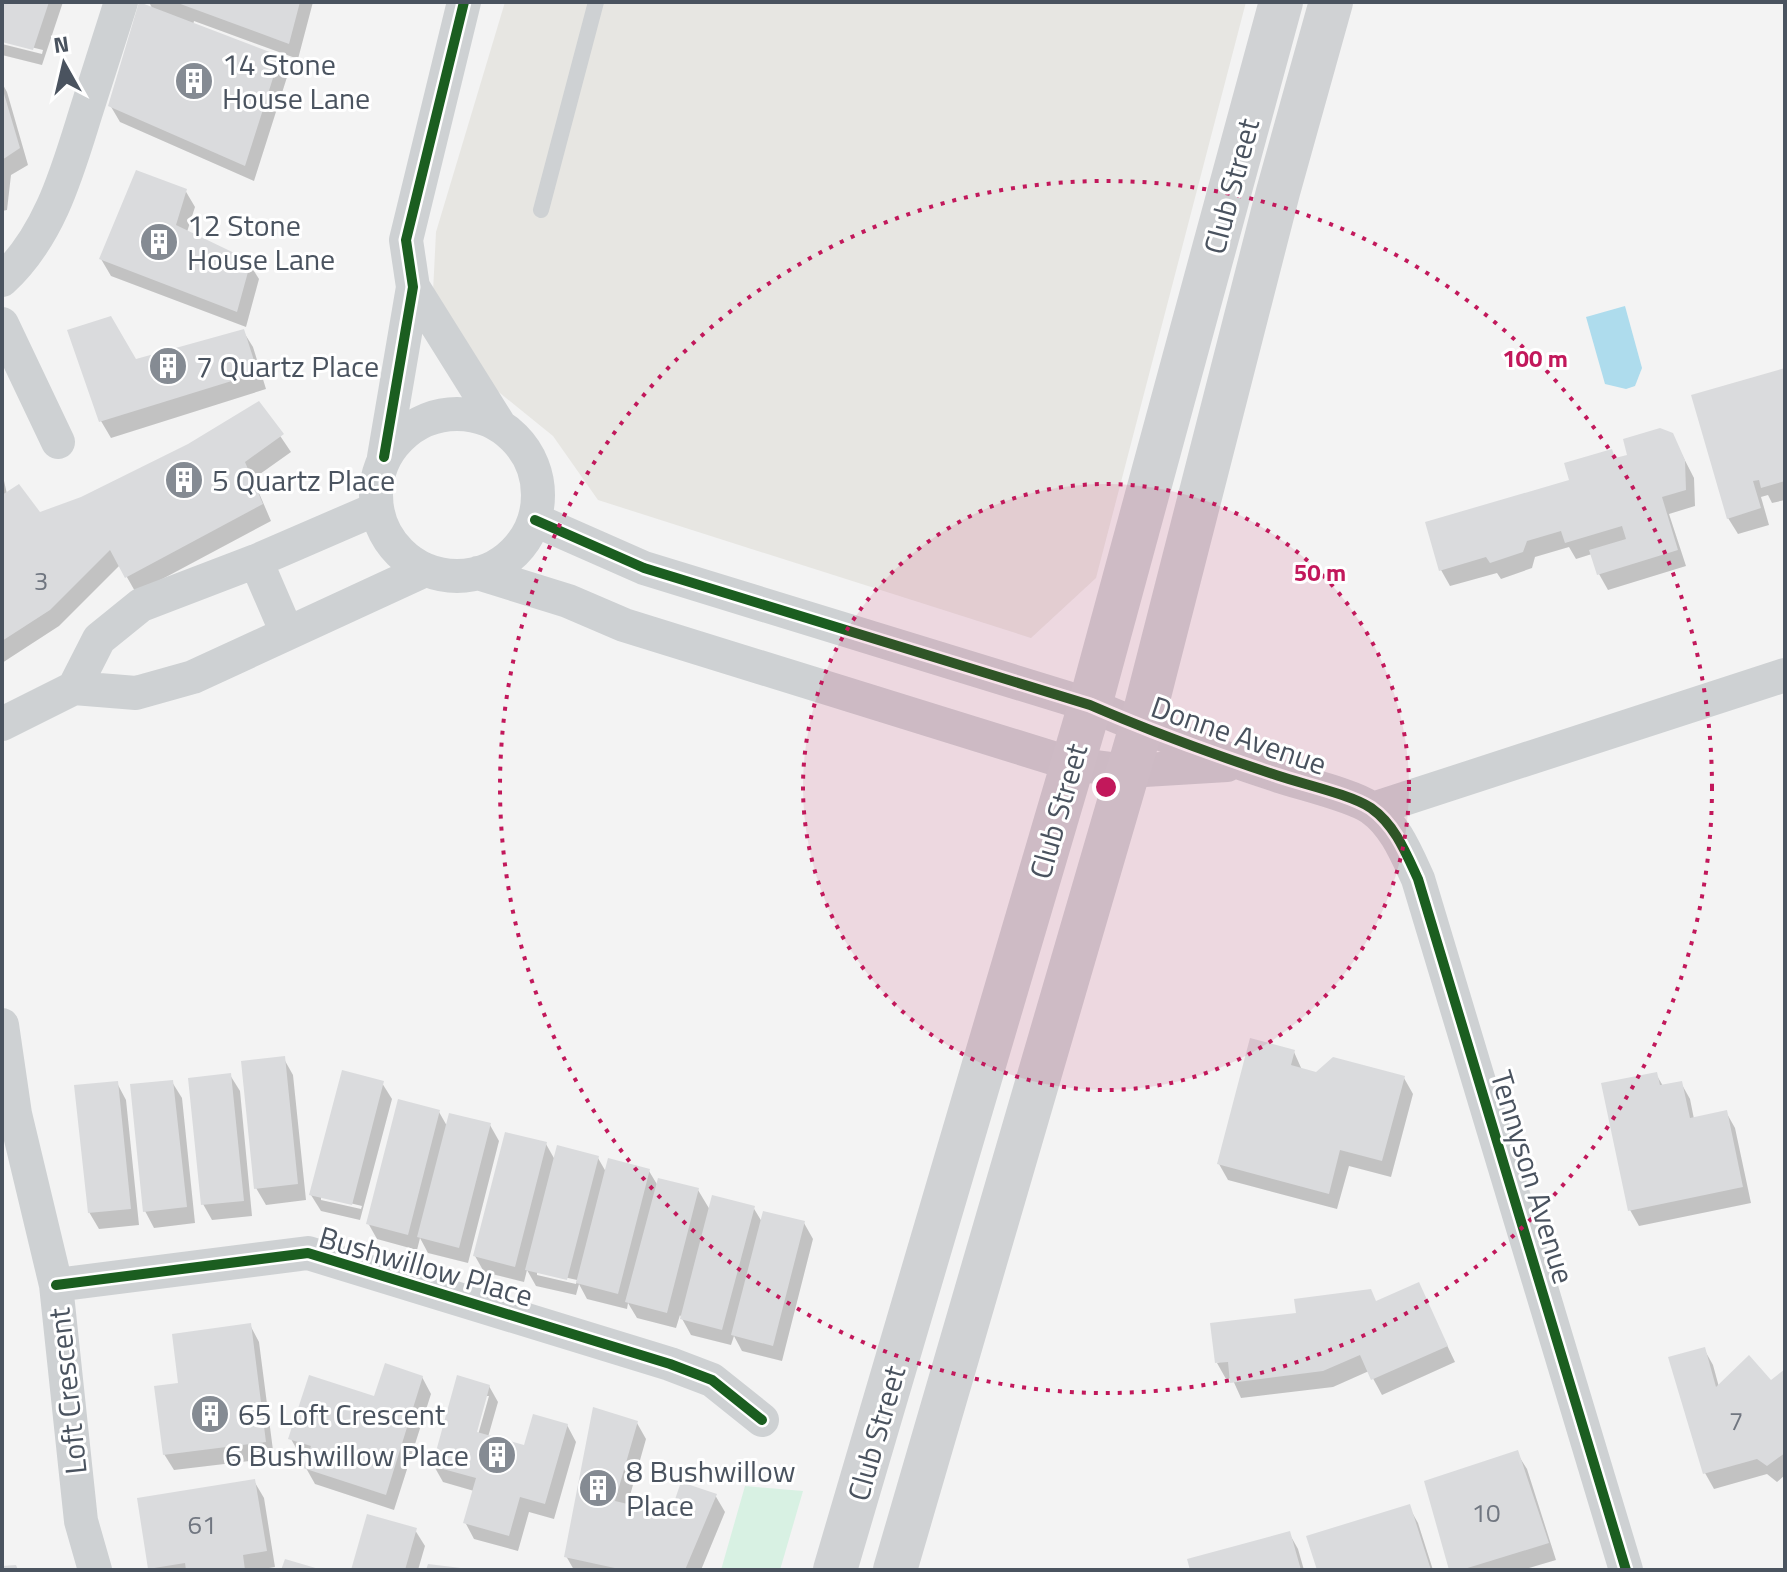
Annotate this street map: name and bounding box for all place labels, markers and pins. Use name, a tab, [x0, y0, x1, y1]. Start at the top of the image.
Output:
place label: 14 Stone House Lane	[222, 41, 370, 121]
building icon: 14 Stone House Lane	[173, 60, 215, 102]
place label: 12 Stone House Lane	[187, 202, 335, 282]
building icon: 12 Stone House Lane	[138, 221, 180, 263]
place label: 7 Quartz Place	[196, 343, 379, 389]
building icon: 7 Quartz Place	[147, 345, 189, 387]
place label: 5 Quartz Place	[212, 457, 395, 503]
building icon: 5 Quartz Place	[163, 459, 205, 501]
centre of rings	[1092, 773, 1120, 801]
place label: 65 Loft Crescent	[238, 1391, 446, 1437]
building icon: 65 Loft Crescent	[189, 1393, 231, 1435]
place label: 6 Bushwillow Place	[225, 1432, 469, 1478]
building icon: 6 Bushwillow Place	[476, 1434, 518, 1476]
place label: 8 Bushwillow Place	[626, 1448, 796, 1528]
building icon: 8 Bushwillow Place	[577, 1467, 619, 1509]

